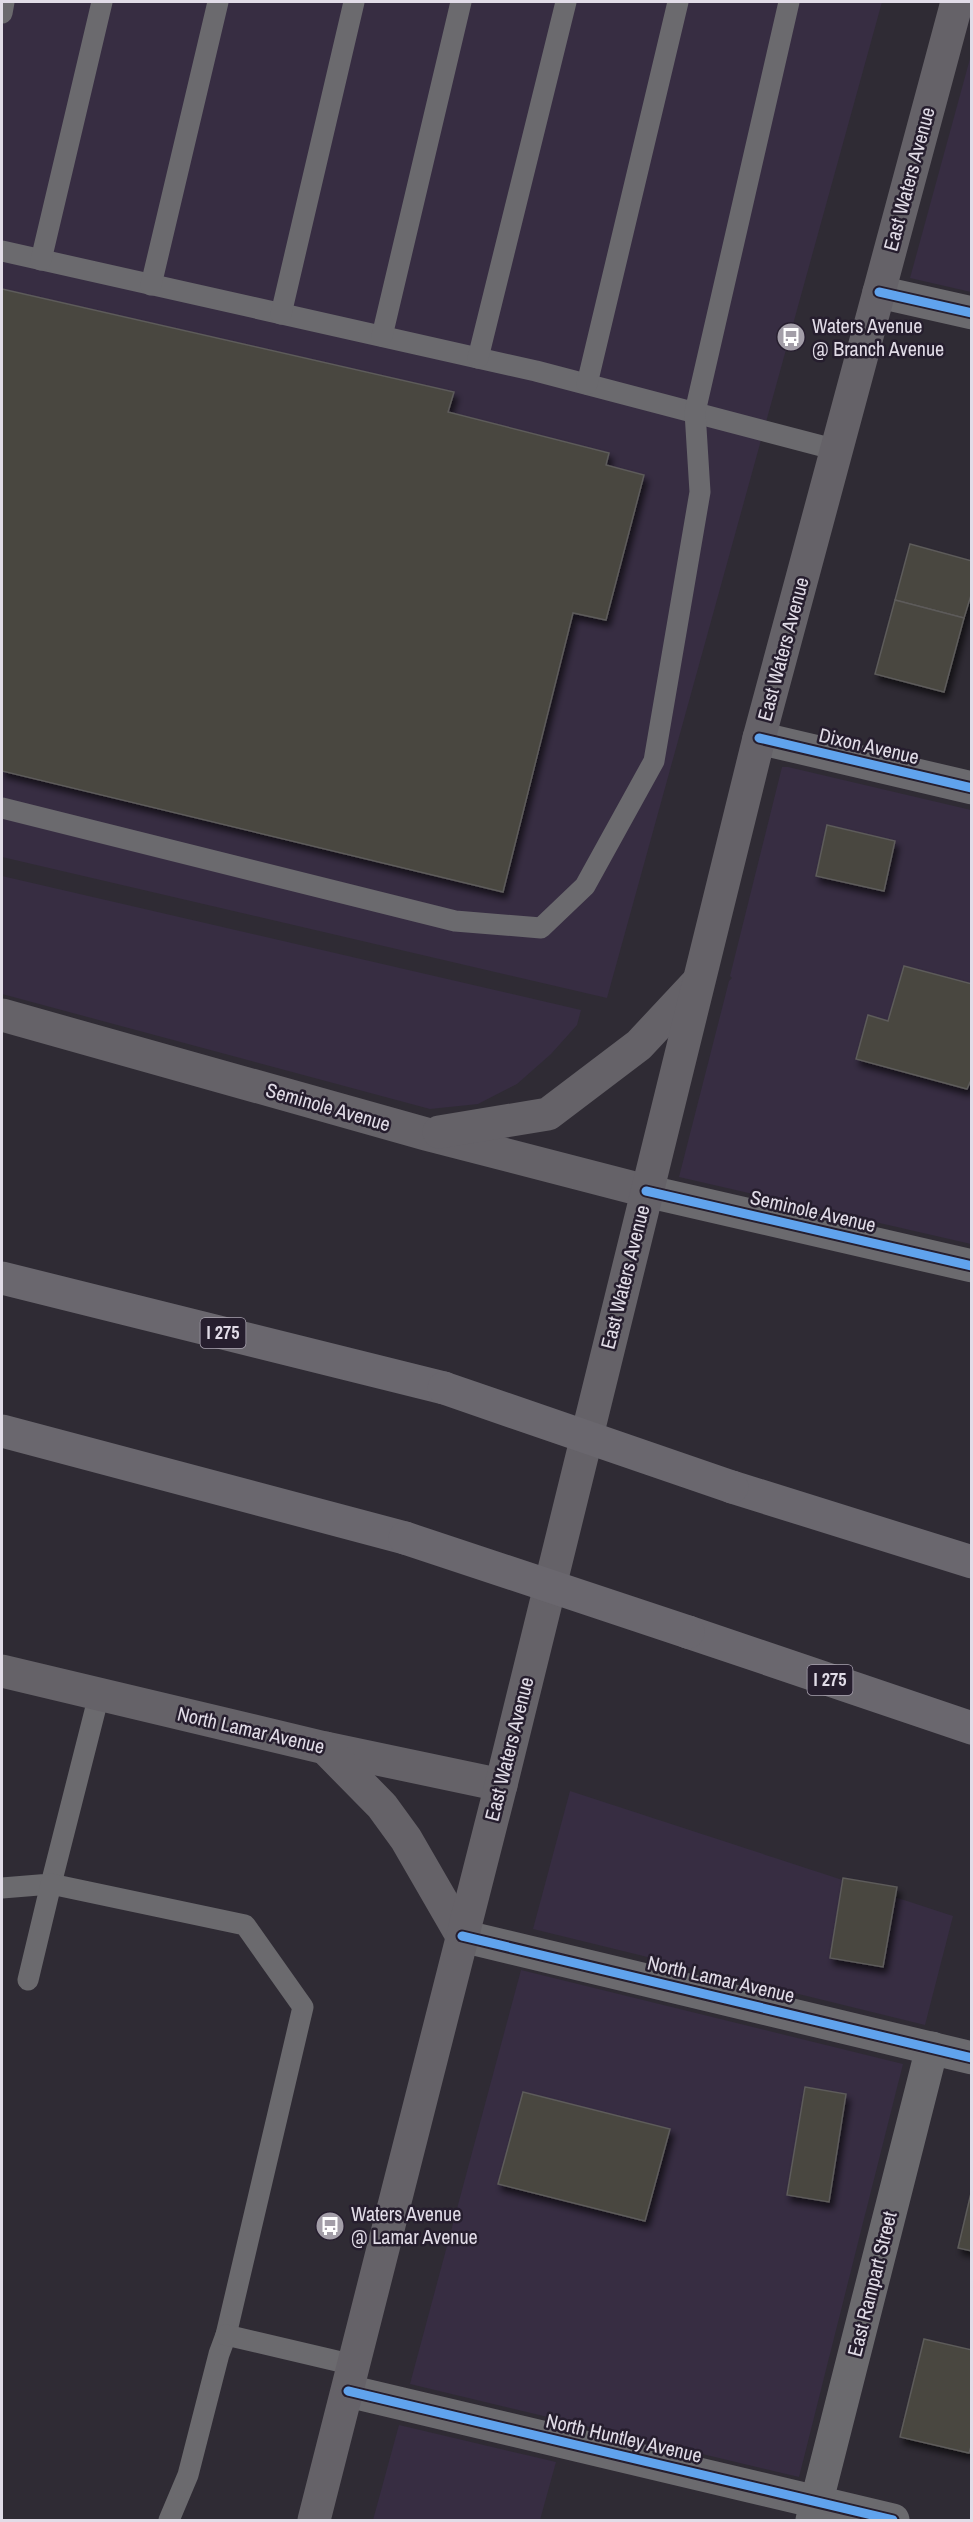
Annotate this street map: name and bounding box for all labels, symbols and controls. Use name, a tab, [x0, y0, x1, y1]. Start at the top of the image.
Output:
street label: East Waters Avenue	[876, 104, 941, 254]
place label: Waters Avenue @ Branch Avenue	[812, 312, 944, 362]
bus stop icon: Waters Avenue @ Branch Avenue	[775, 321, 807, 353]
street label: East Waters Avenue	[750, 574, 815, 724]
street label: Dixon Avenue	[816, 721, 922, 770]
street label: Seminole Avenue	[263, 1076, 394, 1137]
street label: Seminole Avenue	[748, 1183, 879, 1238]
street label: East Waters Avenue	[594, 1202, 655, 1352]
road number: I 275	[200, 1318, 246, 1348]
road number: I 275	[808, 1665, 852, 1695]
street label: East Waters Avenue	[478, 1674, 539, 1824]
street label: North Lamar Avenue	[175, 1699, 327, 1760]
street label: North Lamar Avenue	[645, 1948, 797, 2009]
place label: Waters Avenue @ Lamar Avenue	[351, 2200, 478, 2250]
street label: East Rampart Street	[840, 2208, 903, 2359]
bus stop icon: Waters Avenue @ Lamar Avenue	[314, 2210, 346, 2242]
street label: North Huntley Avenue	[543, 2406, 705, 2469]

